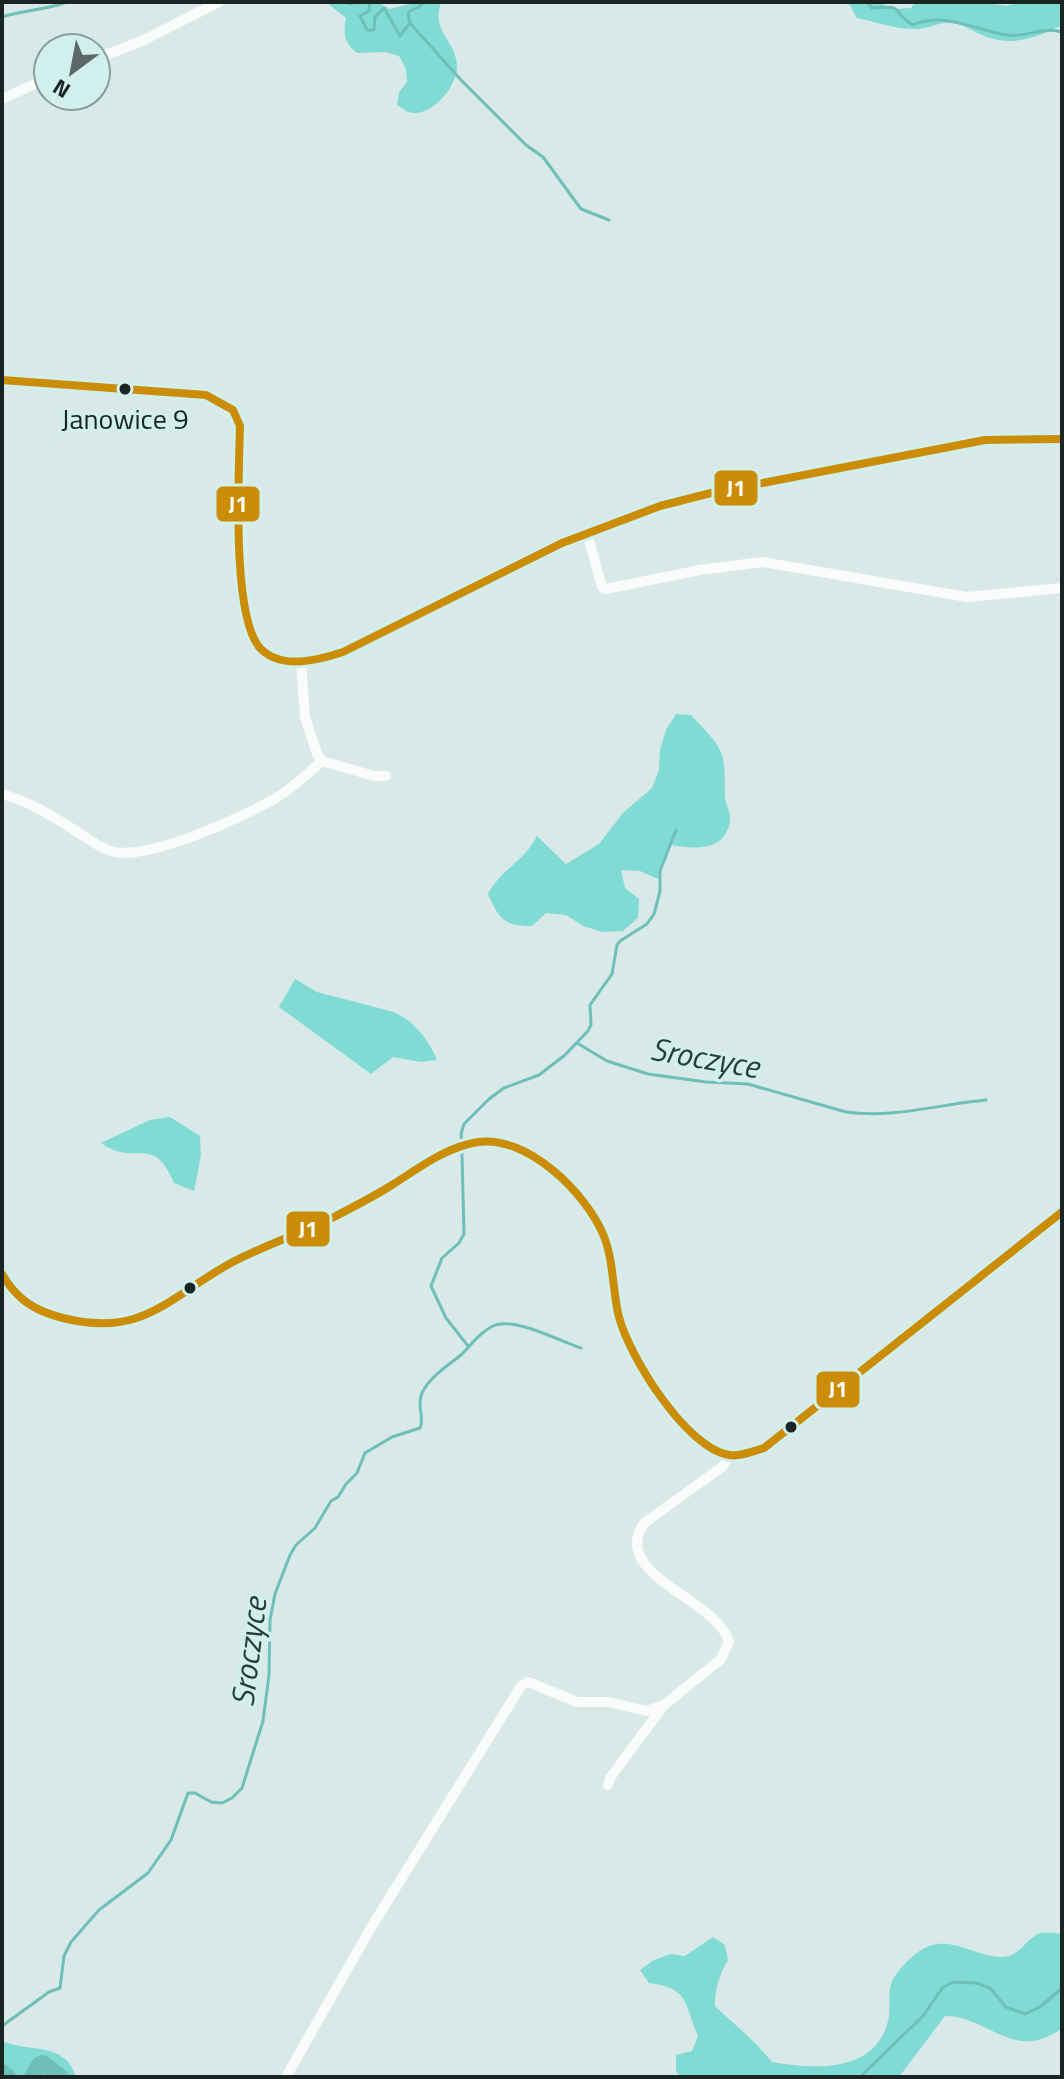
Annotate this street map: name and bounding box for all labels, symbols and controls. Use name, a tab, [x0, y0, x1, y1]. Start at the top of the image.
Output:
north arrow	[32, 32, 112, 112]
text: N	[46, 71, 77, 107]
marker: Janowice 9	[117, 381, 133, 397]
place label: Janowice 9	[61, 397, 189, 440]
line badge: J1	[713, 469, 759, 507]
text: J1	[727, 471, 745, 505]
line badge: J1	[215, 485, 261, 523]
text: J1	[229, 487, 247, 521]
water label: Sroczyce	[647, 1024, 765, 1091]
line badge: J1	[285, 1210, 331, 1248]
text: J1	[299, 1212, 317, 1246]
unlabelled marker	[182, 1280, 198, 1296]
line badge: J1	[815, 1370, 861, 1409]
text: J1	[829, 1372, 847, 1406]
unlabelled marker	[783, 1419, 799, 1435]
water label: Sroczyce	[218, 1593, 279, 1709]

